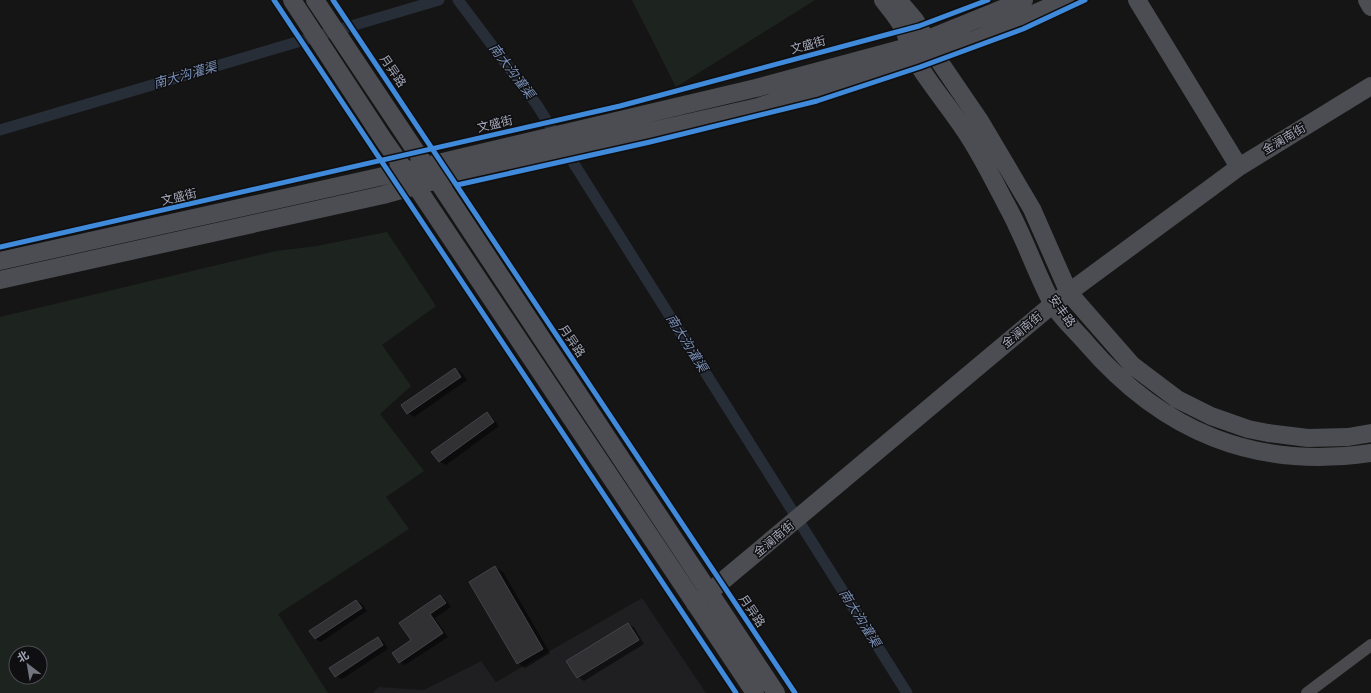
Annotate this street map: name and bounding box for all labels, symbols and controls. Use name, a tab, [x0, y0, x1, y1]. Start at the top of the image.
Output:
street label: 文盛街	[789, 34, 827, 56]
water label: 南大沟灌渠	[486, 41, 539, 103]
street label: 月异路	[377, 52, 409, 90]
water label: 南大沟灌渠	[152, 58, 220, 91]
street label: 文盛街	[476, 113, 514, 135]
street label: 金澜南街	[1260, 121, 1308, 157]
street label: 文盛街	[160, 186, 198, 208]
street label: 安丰路	[1046, 292, 1078, 330]
street label: 金澜南街	[999, 309, 1045, 351]
water label: 南大沟灌渠	[663, 311, 712, 376]
street label: 月异路	[556, 322, 588, 360]
street label: 金澜南街	[751, 518, 797, 560]
water label: 南大沟灌渠	[836, 586, 885, 651]
street label: 月异路	[736, 592, 768, 630]
north arrow	[8, 645, 48, 685]
text: 北	[15, 648, 31, 664]

